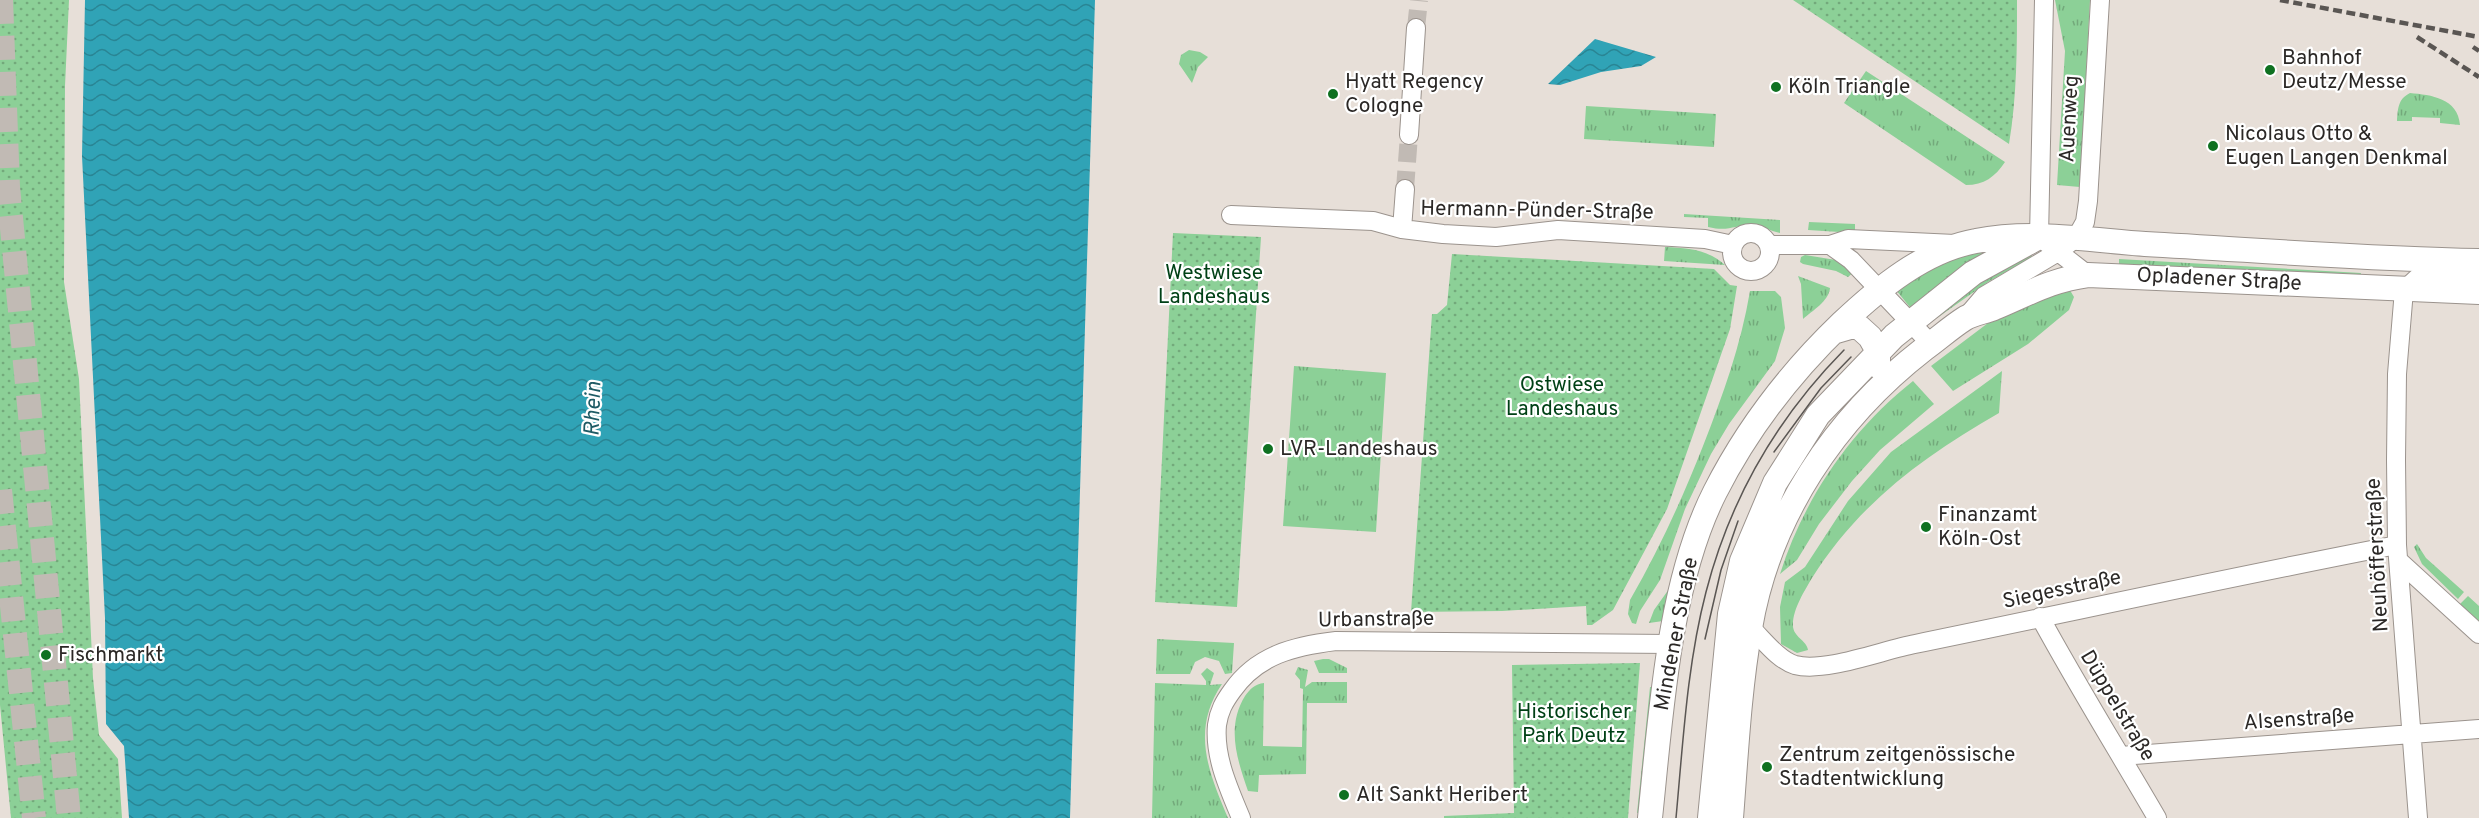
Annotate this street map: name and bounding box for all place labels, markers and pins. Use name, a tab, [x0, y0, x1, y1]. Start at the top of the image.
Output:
place label: Bahnhof Deutz/Messe	[2282, 45, 2407, 96]
marker: Bahnhof Deutz/Messe	[2263, 63, 2277, 77]
place label: Hyatt Regency Cologne	[1345, 69, 1484, 120]
place label: Köln Triangle	[1788, 74, 1910, 101]
marker: Köln Triangle	[1769, 80, 1783, 94]
marker: Hyatt Regency Cologne	[1326, 87, 1340, 101]
place label: Nicolaus Otto & Eugen Langen Denkmal	[2225, 121, 2448, 172]
marker: Nicolaus Otto & Eugen Langen Denkmal	[2206, 139, 2220, 153]
place label: LVR-Landeshaus	[1280, 436, 1438, 463]
marker: LVR-Landeshaus	[1261, 442, 1275, 456]
place label: Finanzamt Köln-Ost	[1938, 502, 2038, 553]
marker: Finanzamt Köln-Ost	[1919, 520, 1933, 534]
place label: Fischmarkt	[58, 642, 164, 669]
marker: Fischmarkt	[39, 648, 53, 662]
place label: Zentrum zeitgenössische Stadtentwicklung	[1779, 742, 2015, 793]
marker: Zentrum zeitgenössische Stadtentwicklung	[1760, 760, 1774, 774]
place label: Alt Sankt Heribert	[1356, 782, 1528, 809]
marker: Alt Sankt Heribert	[1337, 788, 1351, 802]

